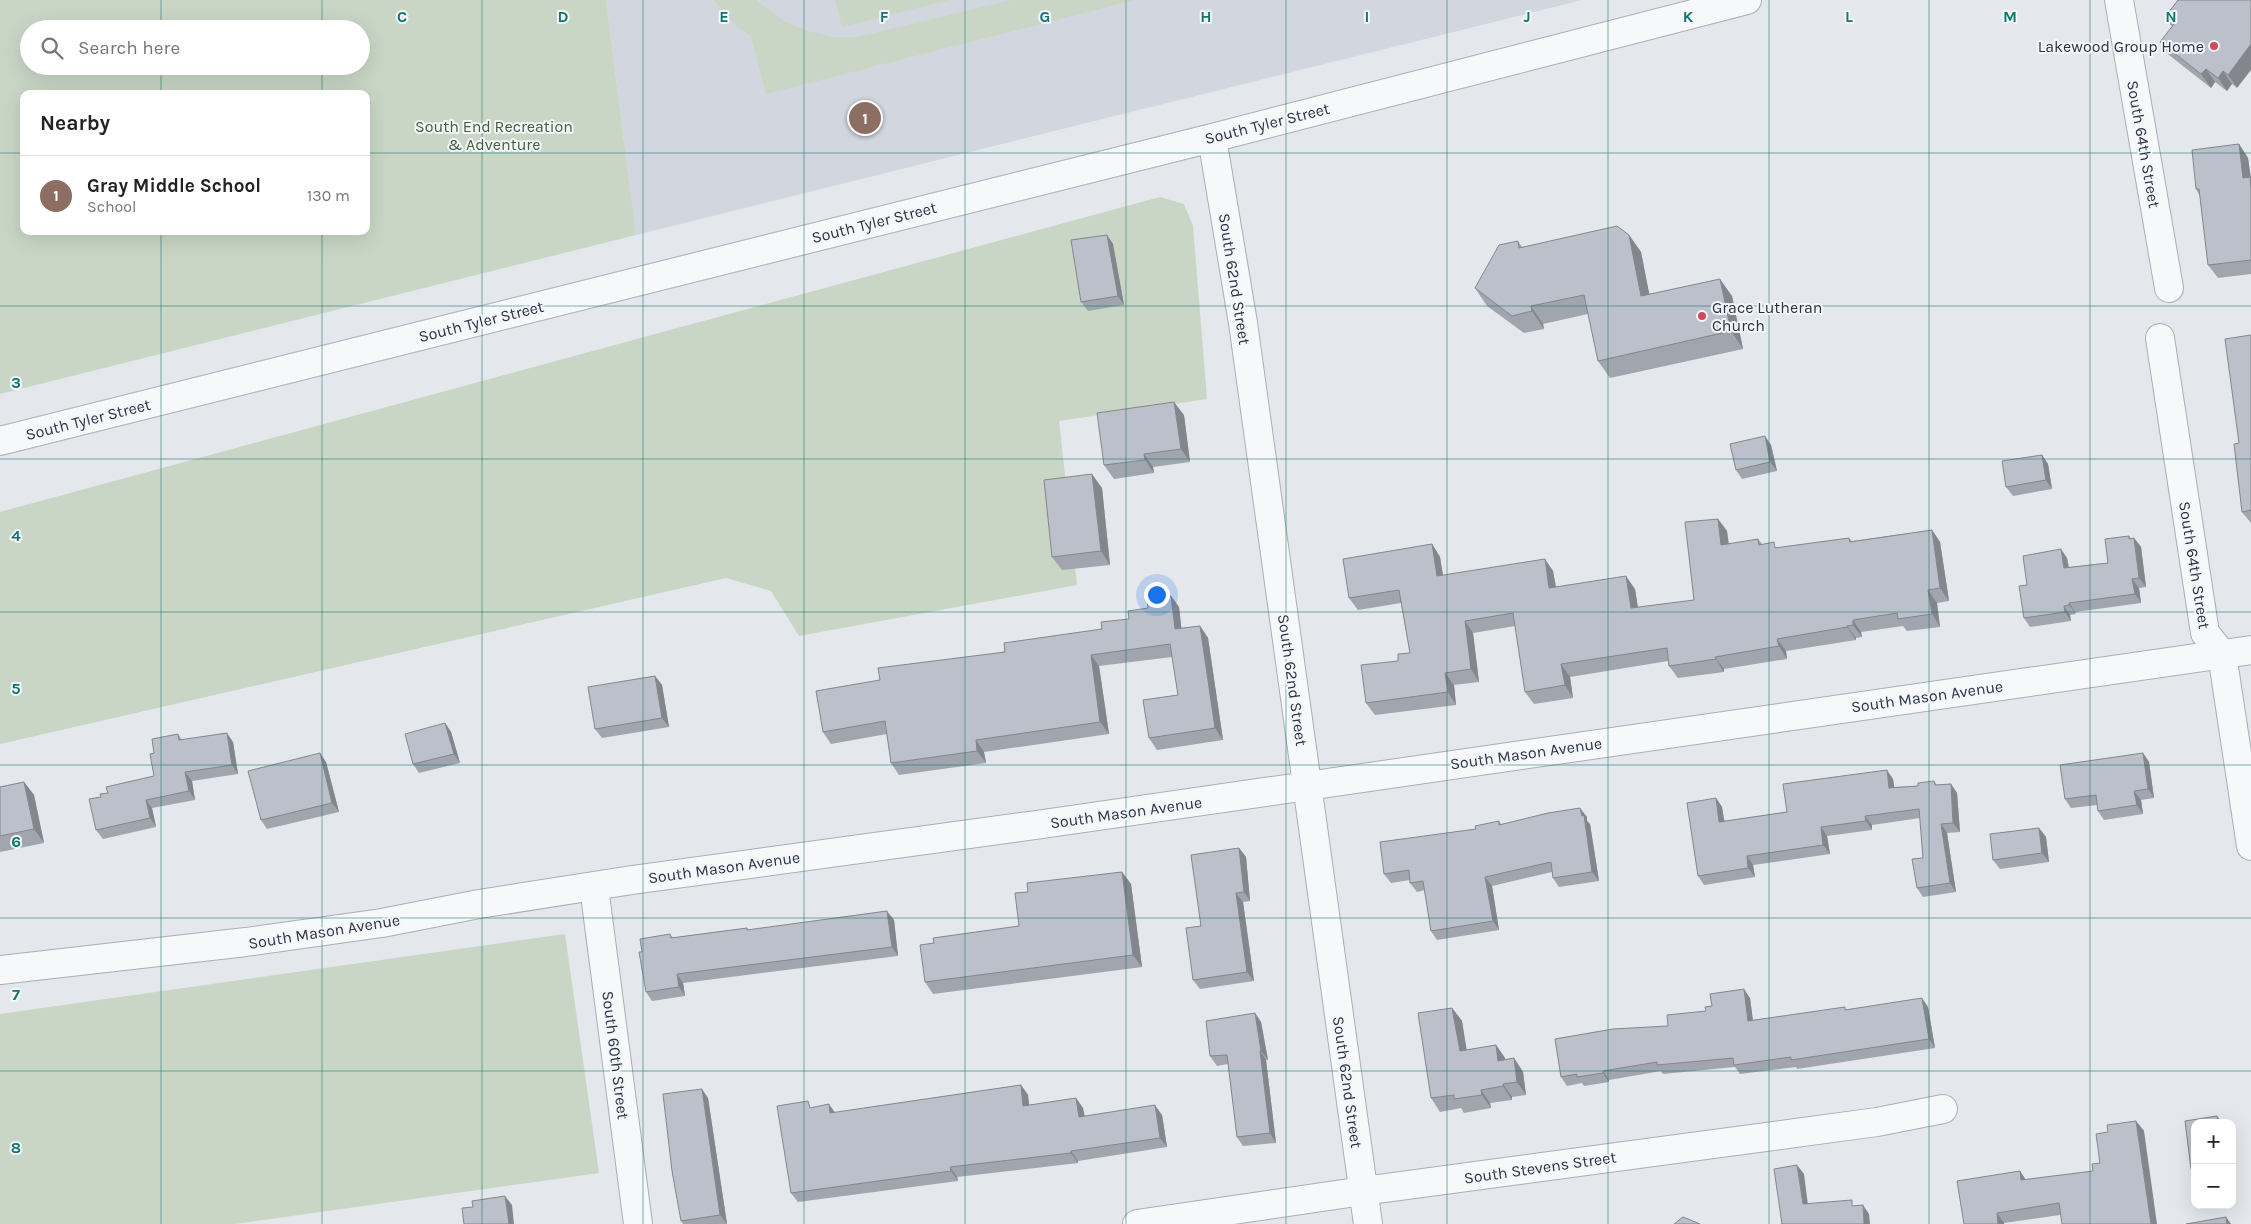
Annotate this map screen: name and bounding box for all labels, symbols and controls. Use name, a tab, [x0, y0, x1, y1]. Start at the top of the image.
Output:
text: C	[397, 7, 407, 26]
text: D	[558, 7, 569, 26]
text: E	[719, 7, 729, 26]
text: F	[880, 7, 889, 26]
text: G	[1040, 7, 1050, 26]
text: H	[1200, 7, 1212, 26]
text: I	[1365, 7, 1369, 26]
text: J	[1523, 7, 1531, 26]
text: K	[1683, 7, 1694, 26]
text: L	[1845, 7, 1853, 26]
text: M	[2003, 7, 2017, 26]
text: N	[2165, 7, 2177, 26]
search box	[20, 20, 370, 75]
icon: search	[38, 34, 66, 62]
text: Search here	[78, 37, 180, 59]
place label: Lakewood Group Home	[2038, 37, 2204, 56]
marker: Lakewood Group Home	[2208, 40, 2220, 52]
street label: South 64th Street	[2123, 79, 2164, 209]
pin: 1	[849, 99, 881, 137]
street label: South Tyler Street	[1203, 99, 1332, 148]
text: Nearby	[40, 111, 110, 135]
park label: South End Recreation & Adventure	[415, 117, 573, 154]
text: Gray Middle School	[87, 175, 261, 197]
text: 1	[53, 186, 59, 205]
text: 130 m	[307, 186, 350, 205]
text: School	[87, 197, 137, 216]
street label: South Tyler Street	[810, 198, 939, 247]
street label: South 62nd Street	[1215, 212, 1254, 346]
street label: South Tyler Street	[417, 297, 546, 346]
place label: Grace Lutheran Church	[1712, 298, 1822, 335]
marker: Grace Lutheran Church	[1696, 310, 1708, 322]
text: 3	[11, 373, 21, 392]
street label: South Tyler Street	[24, 395, 153, 444]
street label: South 64th Street	[2175, 500, 2214, 630]
text: 4	[11, 526, 21, 545]
your location	[1144, 582, 1170, 608]
street label: South 62nd Street	[1274, 613, 1311, 747]
street label: South Mason Avenue	[1850, 676, 2004, 717]
text: 5	[11, 679, 21, 698]
street label: South Mason Avenue	[1449, 733, 1603, 774]
street label: South Mason Avenue	[1049, 792, 1203, 833]
text: 6	[11, 832, 21, 851]
street label: South Mason Avenue	[647, 847, 801, 888]
street label: South Mason Avenue	[247, 910, 401, 953]
text: 7	[12, 985, 20, 1004]
street label: South 60th Street	[598, 990, 633, 1121]
street label: South 62nd Street	[1329, 1015, 1366, 1149]
map controls	[2191, 1119, 2236, 1209]
button: +	[2191, 1119, 2236, 1164]
text: 8	[11, 1138, 21, 1157]
street label: South Stevens Street	[1463, 1147, 1617, 1188]
button: −	[2191, 1164, 2236, 1209]

